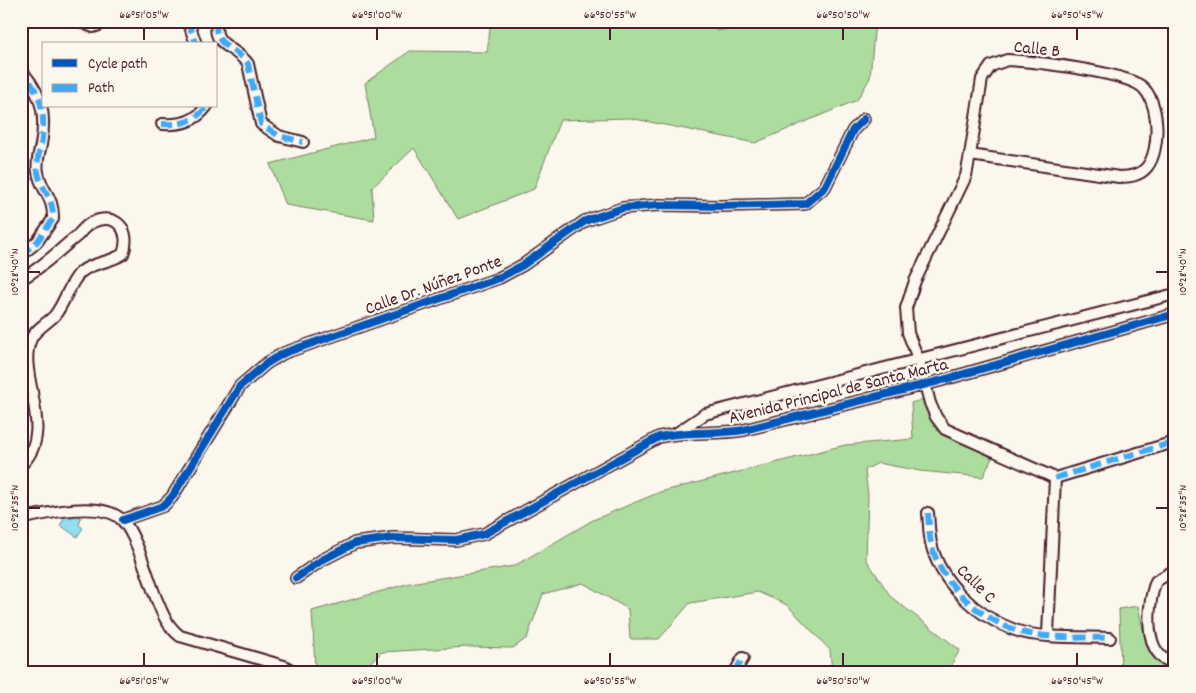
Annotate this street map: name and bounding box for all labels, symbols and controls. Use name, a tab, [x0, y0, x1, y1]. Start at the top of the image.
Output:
text: 66°51'05"W	[119, 7, 169, 24]
text: 66°51'00"W	[352, 7, 402, 24]
text: 66°50'55"W	[584, 7, 636, 24]
text: 66°50'50"W	[816, 7, 870, 24]
text: 66°50'45"W	[1051, 7, 1103, 24]
street label: Calle B	[1012, 36, 1061, 65]
legend	[42, 42, 218, 108]
text: Cycle path	[88, 54, 148, 76]
text: Path	[88, 78, 114, 100]
text: 10°28'40"N	[7, 248, 24, 296]
text: 10°28'40"N	[1175, 248, 1192, 296]
street label: Calle Dr. Núñez Ponte	[362, 250, 506, 323]
street label: Avenida Principal de Santa Marta	[726, 353, 951, 432]
text: 10°28'35"N	[7, 485, 24, 531]
text: 10°28'35"N	[1175, 485, 1192, 531]
street label: Calle C	[950, 560, 1001, 610]
text: 66°51'05"W	[119, 673, 169, 690]
text: 66°51'00"W	[352, 673, 402, 690]
text: 66°50'55"W	[584, 673, 636, 690]
text: 66°50'50"W	[816, 673, 870, 690]
text: 66°50'45"W	[1051, 673, 1103, 690]

